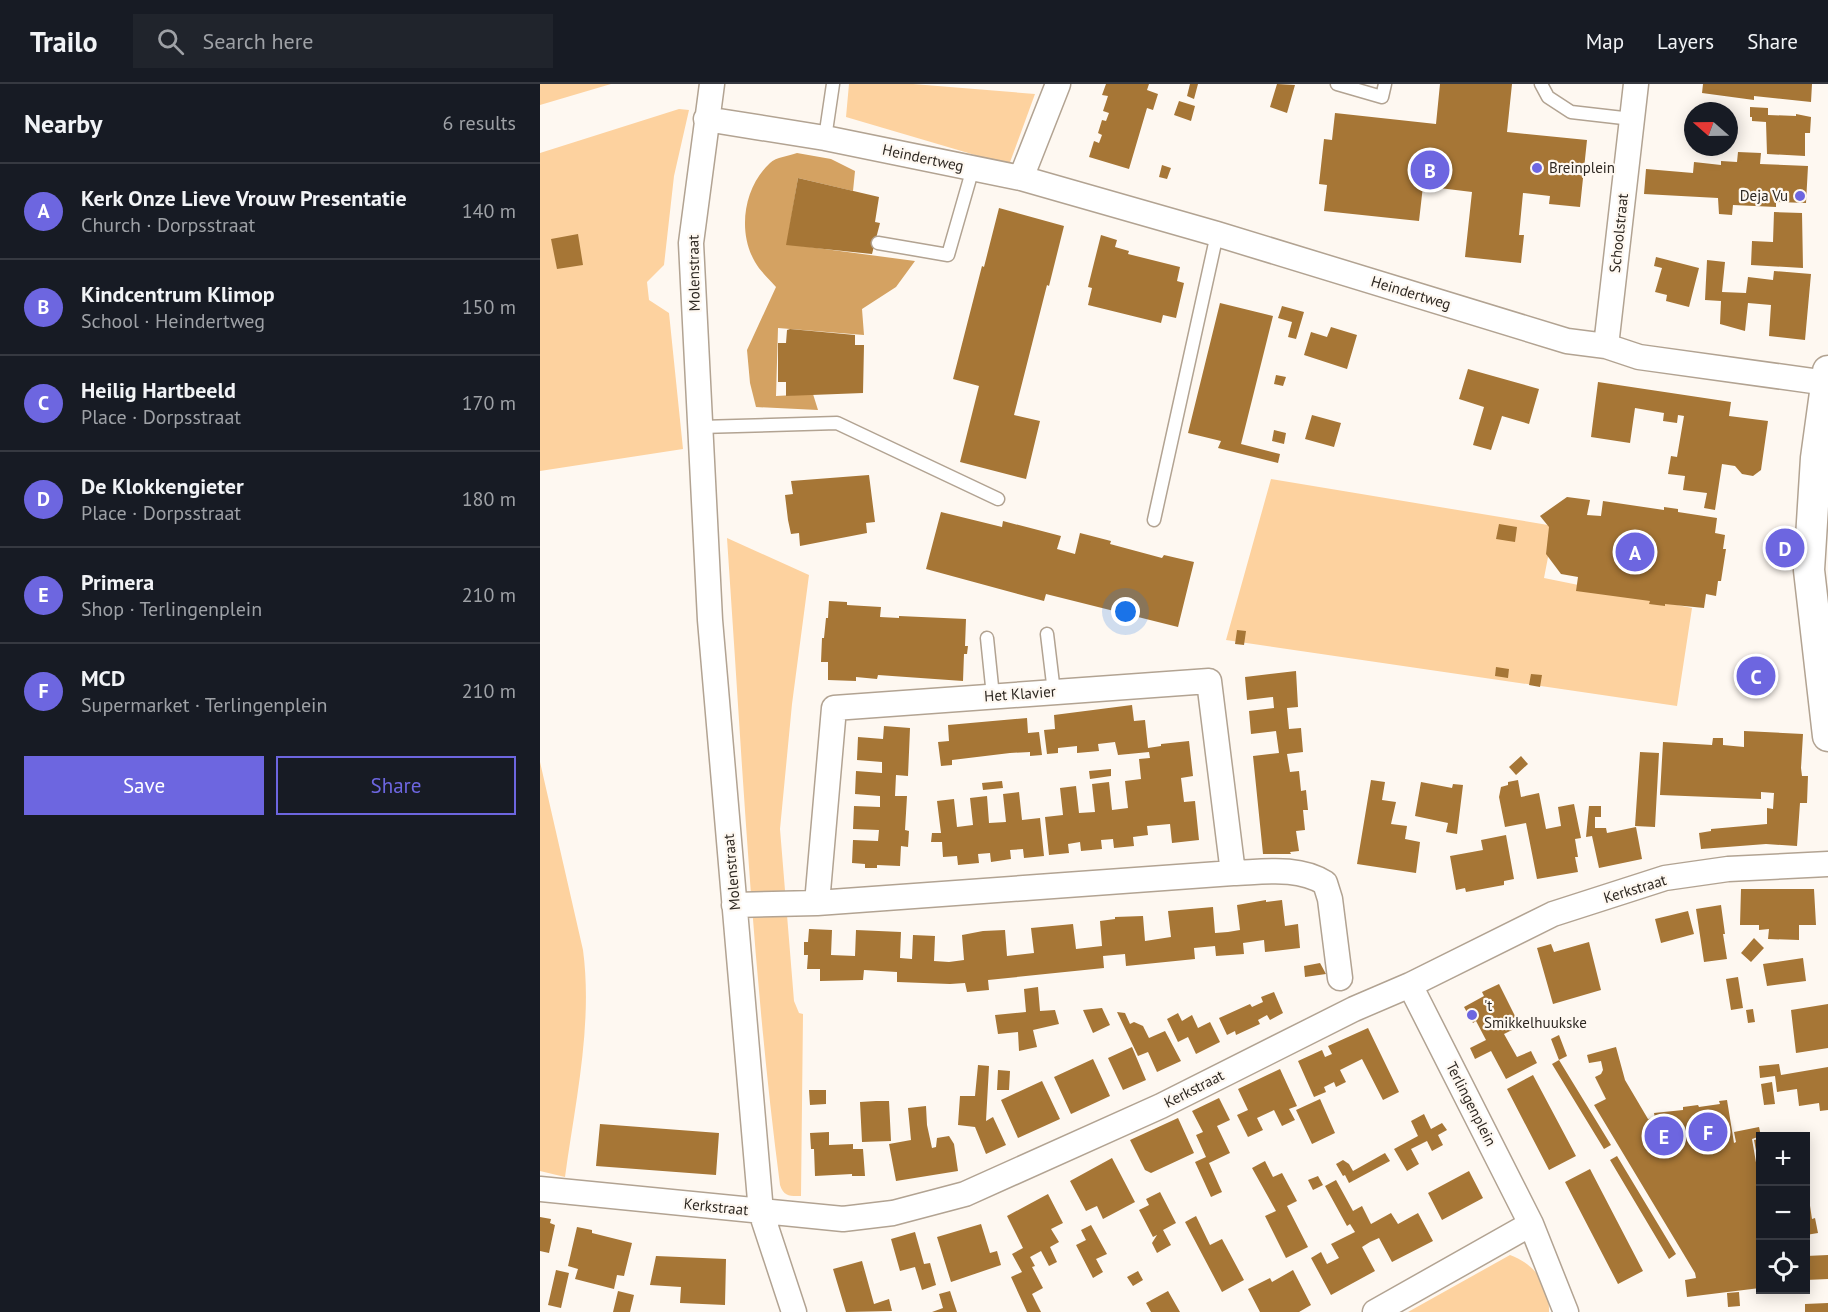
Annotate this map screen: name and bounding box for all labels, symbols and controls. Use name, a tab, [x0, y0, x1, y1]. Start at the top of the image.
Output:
search box	[133, 14, 553, 68]
text: Trailo	[30, 23, 97, 60]
icon: search	[154, 25, 187, 58]
text: Search here	[202, 27, 313, 55]
text: Map	[1586, 28, 1624, 55]
text: Layers	[1657, 28, 1714, 55]
text: Share	[1747, 28, 1798, 55]
north arrow	[1684, 102, 1738, 156]
text: Nearby	[24, 107, 102, 140]
text: 6 results	[443, 110, 516, 136]
street label: Heindertweg	[881, 140, 965, 175]
pin: B	[1410, 148, 1450, 193]
place label: Breinplein	[1549, 158, 1615, 177]
marker: Breinplein	[1530, 161, 1544, 175]
text: Kerk Onze Lieve Vrouw Presentatie	[81, 184, 407, 212]
place label: Deja Vu	[1740, 186, 1788, 205]
marker: Deja Vu	[1793, 189, 1807, 203]
street label: Schoolstraat	[1605, 192, 1632, 274]
text: A	[37, 198, 50, 224]
text: 140 m	[462, 198, 516, 224]
text: Church · Dorpsstraat	[81, 212, 255, 238]
street label: Molenstraat	[683, 235, 704, 311]
street label: Heindertweg	[1369, 271, 1453, 314]
text: Kindcentrum Klimop	[81, 280, 275, 308]
text: B	[38, 294, 49, 320]
text: 150 m	[462, 294, 516, 320]
text: School · Heindertweg	[81, 308, 265, 334]
text: Heilig Hartbeeld	[81, 376, 236, 404]
text: C	[38, 390, 49, 416]
text: 170 m	[462, 390, 516, 416]
text: Place · Dorpsstraat	[81, 404, 241, 430]
text: De Klokkengieter	[81, 472, 244, 500]
text: D	[37, 486, 50, 512]
text: 180 m	[462, 486, 516, 512]
text: Place · Dorpsstraat	[81, 500, 241, 526]
pin: D	[1766, 526, 1804, 570]
pin: A	[1616, 530, 1654, 574]
text: Primera	[81, 568, 154, 596]
text: E	[38, 582, 49, 608]
text: 210 m	[462, 582, 516, 608]
text: Shop · Terlingenplein	[81, 596, 262, 622]
your location	[1111, 597, 1140, 626]
pin: C	[1736, 654, 1776, 698]
text: MCD	[81, 664, 125, 692]
text: F	[38, 678, 49, 704]
text: 210 m	[462, 678, 516, 704]
street label: Het Klavier	[984, 682, 1056, 705]
text: Supermarket · Terlingenplein	[81, 692, 327, 718]
button: Save	[24, 756, 264, 815]
button: Share	[276, 756, 516, 815]
street label: Molenstraat	[719, 833, 744, 911]
street label: Kerkstraat	[1601, 870, 1669, 907]
place label: 't Smikkelhuukske	[1484, 996, 1587, 1032]
marker: 't Smikkelhuukske	[1465, 1008, 1479, 1022]
street label: Terlingenplein	[1442, 1058, 1501, 1149]
street label: Kerkstraat	[1161, 1065, 1227, 1112]
pin: F	[1688, 1110, 1728, 1154]
pin: E	[1644, 1114, 1684, 1158]
map controls	[1756, 1132, 1810, 1294]
button: +	[1756, 1132, 1810, 1186]
button: −	[1756, 1186, 1810, 1240]
street label: Kerkstraat	[683, 1194, 749, 1219]
button: locate	[1756, 1240, 1810, 1294]

